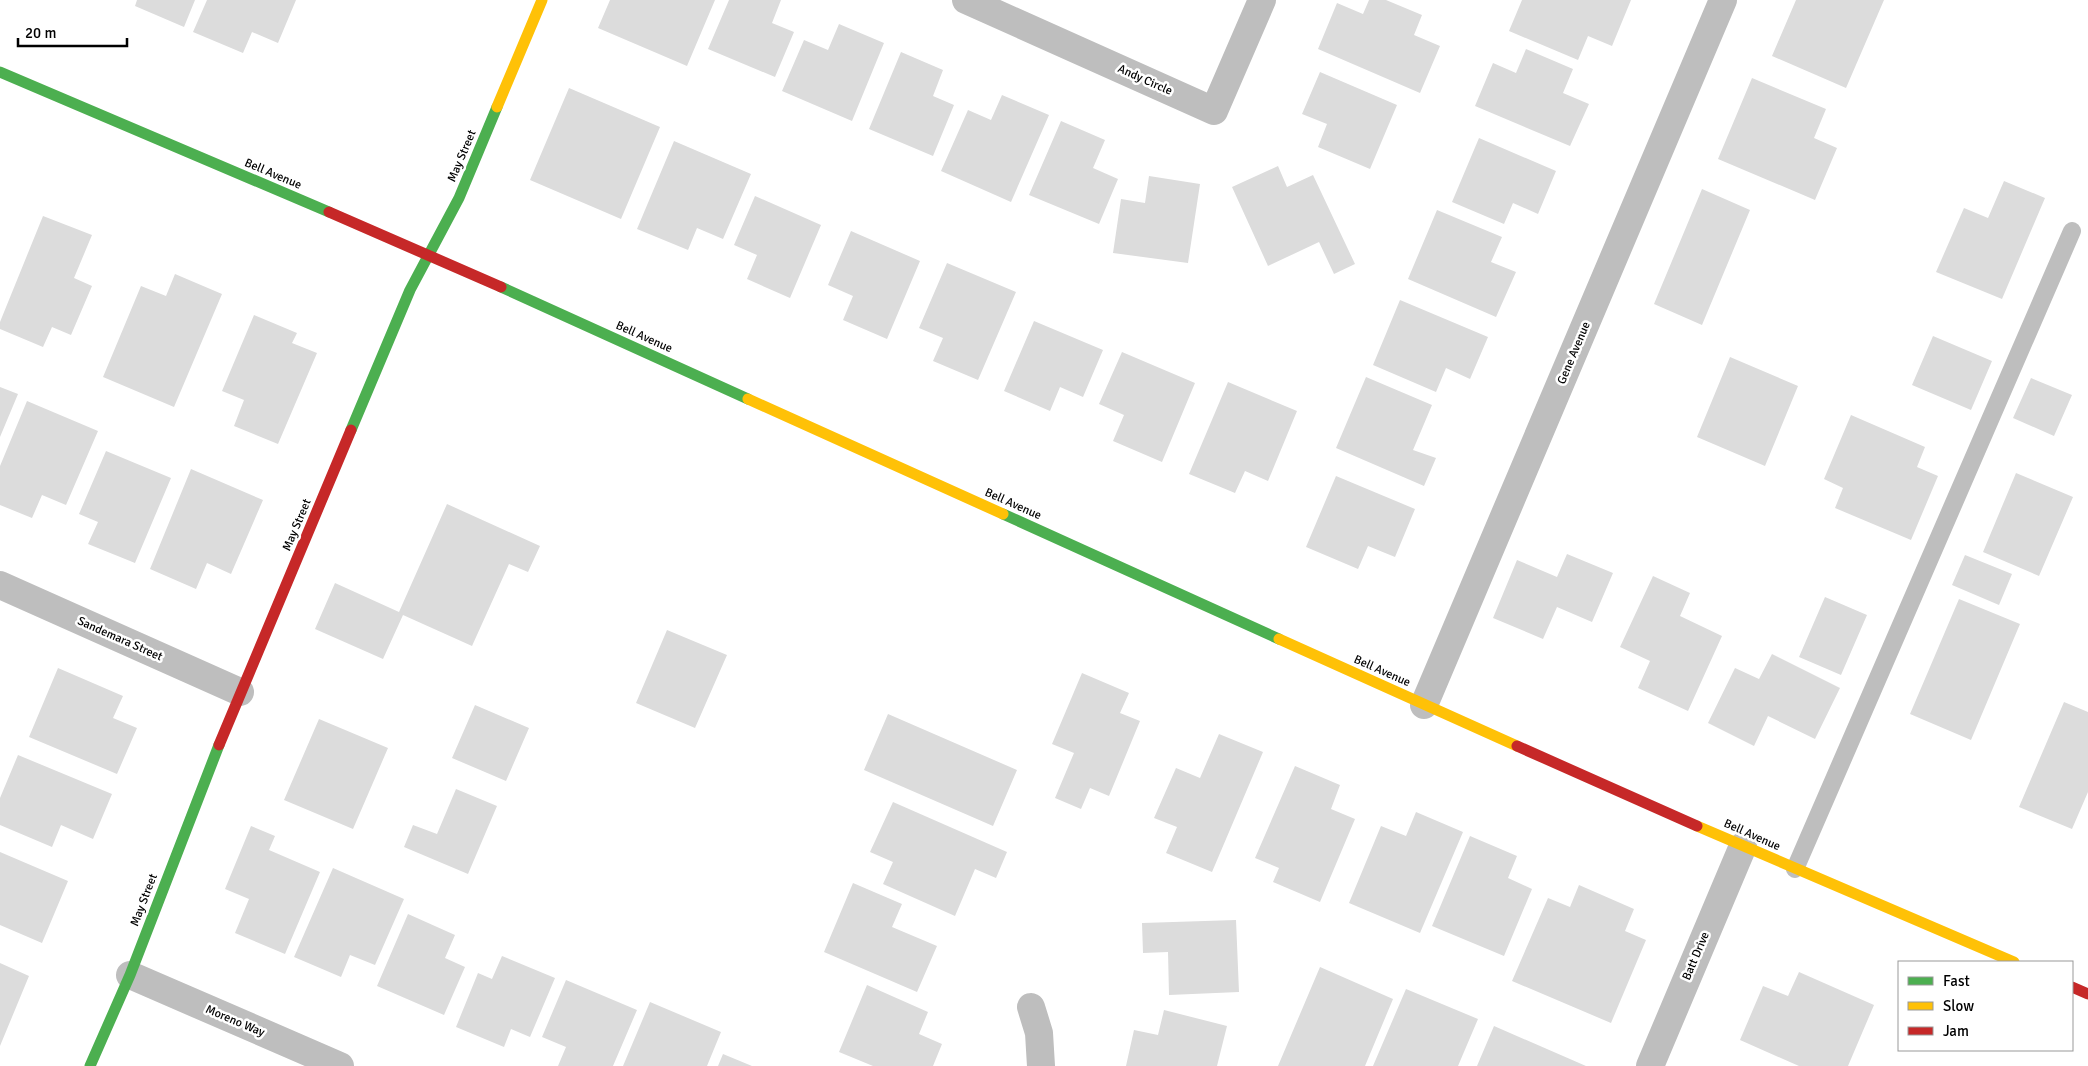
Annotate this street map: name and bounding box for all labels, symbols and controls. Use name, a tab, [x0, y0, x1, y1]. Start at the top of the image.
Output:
scale bar	[18, 15, 126, 47]
text: 20 m	[25, 24, 56, 42]
street label: Andy Circle	[1115, 61, 1175, 99]
street label: May Street	[444, 128, 480, 184]
street label: Bell Avenue	[242, 155, 304, 193]
street label: Bell Avenue	[613, 318, 675, 356]
street label: Gene Avenue	[1554, 319, 1594, 387]
street label: Bell Avenue	[982, 485, 1044, 523]
street label: May Street	[279, 497, 315, 553]
street label: Sandemara Street	[75, 614, 165, 664]
street label: Bell Avenue	[1351, 652, 1413, 690]
street label: Bell Avenue	[1721, 816, 1783, 854]
street label: May Street	[127, 872, 161, 928]
street label: Batt Drive	[1679, 930, 1713, 982]
legend	[1898, 961, 2073, 1051]
text: Fast	[1943, 972, 1970, 990]
text: Slow	[1943, 997, 1974, 1015]
street label: Moreno Way	[203, 1002, 267, 1040]
text: Jam	[1943, 1022, 1969, 1040]

